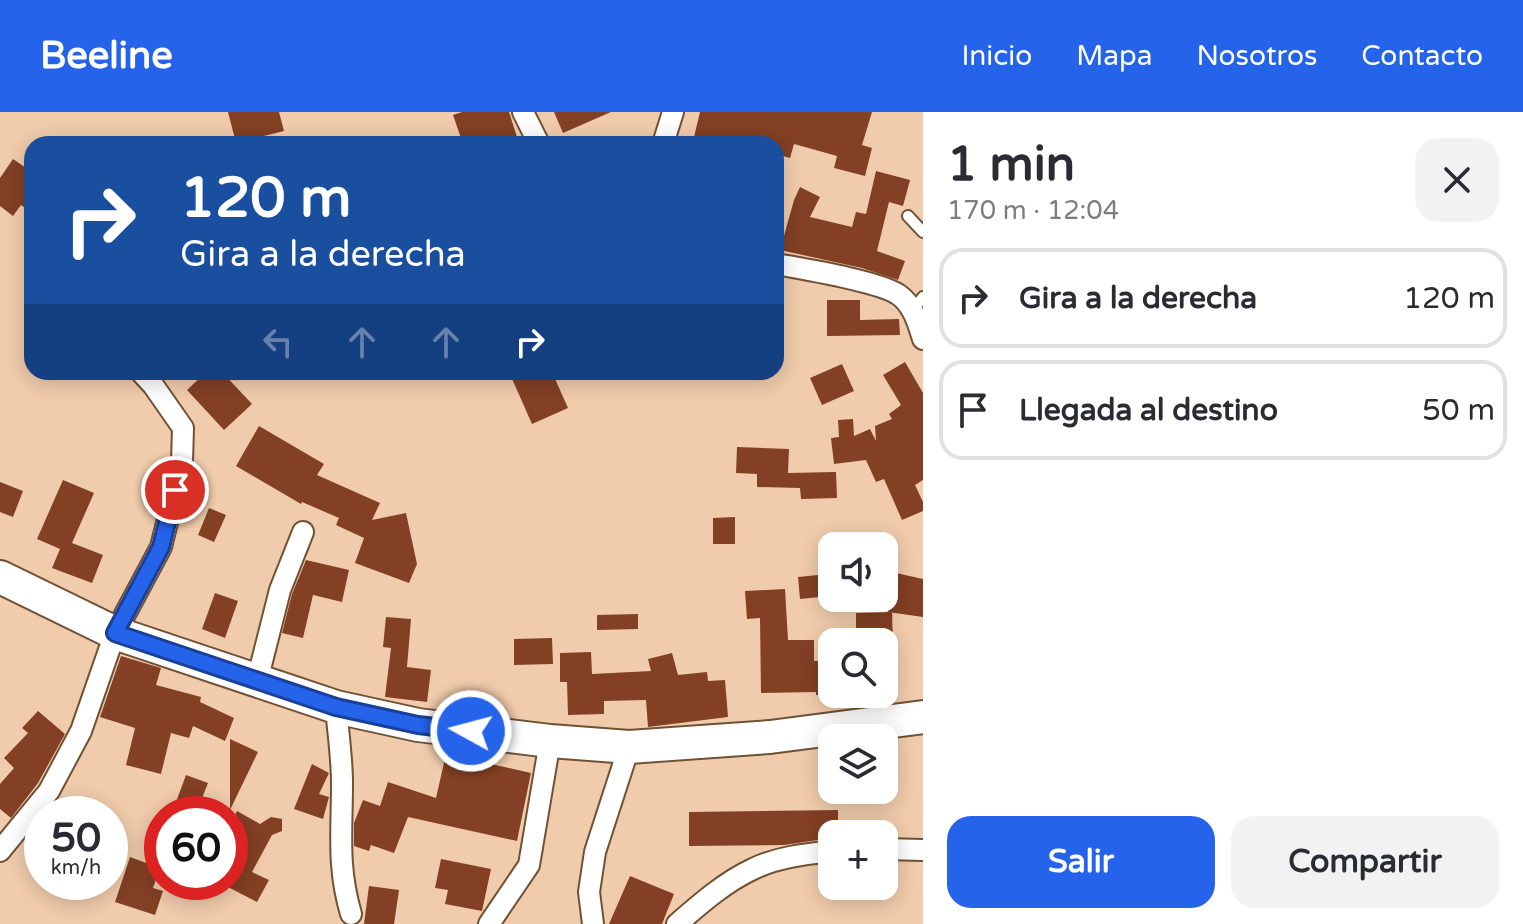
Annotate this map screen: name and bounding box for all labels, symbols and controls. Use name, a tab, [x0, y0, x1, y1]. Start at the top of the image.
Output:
text: Beeline	[40, 33, 173, 79]
text: Inicio	[962, 39, 1032, 73]
text: Mapa	[1076, 39, 1152, 73]
text: Nosotros	[1196, 39, 1317, 73]
text: Contacto	[1361, 39, 1483, 73]
text: 1 min	[947, 136, 1075, 194]
button: close	[1415, 138, 1499, 222]
text: 120 m	[180, 165, 351, 232]
icon: right	[48, 168, 152, 272]
text: 170 m · 12:04	[947, 195, 1119, 226]
text: Gira a la derecha	[180, 233, 466, 276]
icon: right	[951, 276, 995, 320]
text: Gira a la derecha	[1019, 280, 1257, 317]
text: 120 m	[1403, 280, 1495, 317]
icon: left	[256, 320, 300, 364]
icon: ahead	[340, 320, 384, 364]
icon: ahead	[424, 320, 468, 364]
icon: right	[508, 320, 552, 364]
icon: arrive	[951, 388, 995, 432]
text: Llegada al destino	[1019, 392, 1278, 429]
text: 50 m	[1422, 392, 1495, 429]
pin	[141, 456, 209, 524]
icon: arrive	[153, 468, 197, 512]
map controls	[818, 532, 898, 900]
button: sound	[818, 532, 898, 612]
button: search	[818, 628, 898, 708]
position arrow	[429, 689, 513, 773]
button: layers	[818, 724, 898, 804]
speed limit sign: 60	[144, 796, 248, 900]
text: 50	[51, 814, 101, 862]
button: Salir	[947, 816, 1215, 908]
button: Compartir	[1231, 816, 1499, 908]
button: +	[818, 820, 898, 900]
text: km/h	[51, 856, 101, 880]

